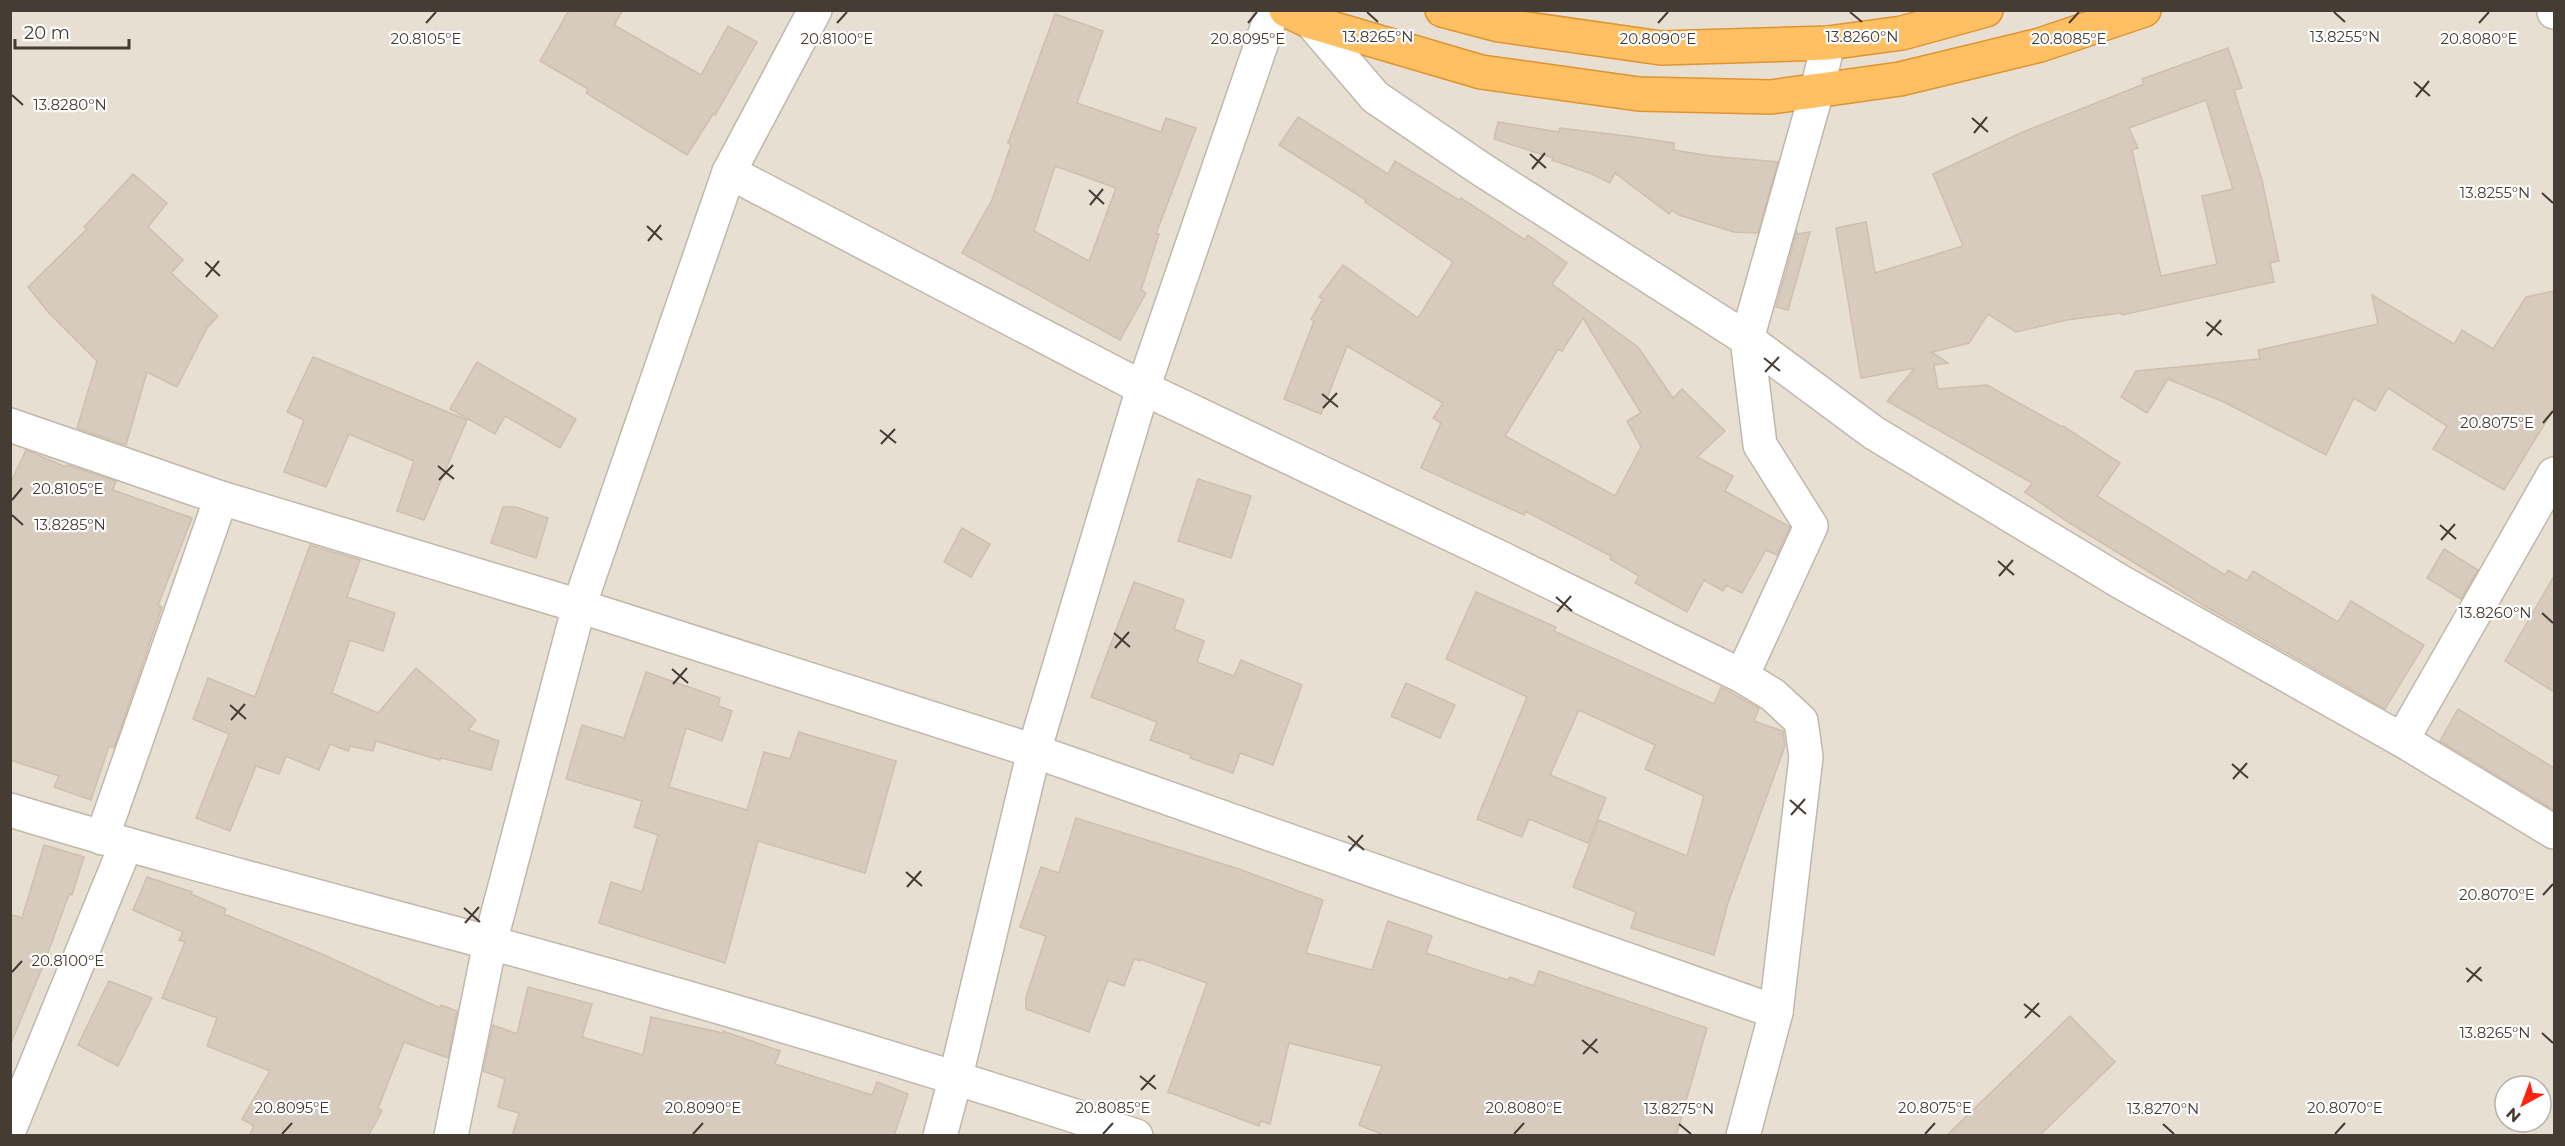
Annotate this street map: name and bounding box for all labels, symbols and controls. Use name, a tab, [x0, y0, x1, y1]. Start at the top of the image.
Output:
scale bar	[15, 12, 129, 50]
text: 20 m	[24, 22, 70, 44]
text: 13.8265°N	[1342, 27, 1414, 46]
text: 13.8260°N	[1826, 27, 1898, 46]
text: 13.8255°N	[2310, 27, 2380, 46]
text: 20.8105°E	[390, 29, 462, 48]
text: 20.8100°E	[801, 29, 873, 48]
text: 20.8095°E	[1211, 29, 1285, 48]
text: 20.8090°E	[1620, 29, 1696, 48]
text: 20.8085°E	[2031, 29, 2107, 48]
text: 20.8080°E	[2441, 29, 2517, 48]
text: 13.8280°N	[33, 95, 107, 114]
text: 13.8255°N	[2460, 183, 2530, 202]
text: 20.8075°E	[2460, 413, 2534, 432]
text: 20.8105°E	[32, 479, 104, 498]
text: 13.8285°N	[34, 515, 106, 534]
text: 13.8260°N	[2459, 603, 2531, 622]
text: 20.8070°E	[2459, 885, 2535, 904]
text: 20.8100°E	[32, 951, 104, 970]
text: 13.8265°N	[2459, 1023, 2531, 1042]
north arrow	[2493, 1074, 2553, 1134]
text: 20.8095°E	[255, 1098, 329, 1117]
text: 20.8090°E	[665, 1098, 741, 1117]
text: 20.8085°E	[1075, 1098, 1151, 1117]
text: 20.8080°E	[1486, 1098, 1562, 1117]
text: 20.8075°E	[1898, 1098, 1972, 1117]
text: 20.8070°E	[2307, 1098, 2383, 1117]
text: 13.8275°N	[1644, 1099, 1714, 1118]
text: 13.8270°N	[2127, 1099, 2199, 1118]
text: N	[2502, 1104, 2525, 1126]

